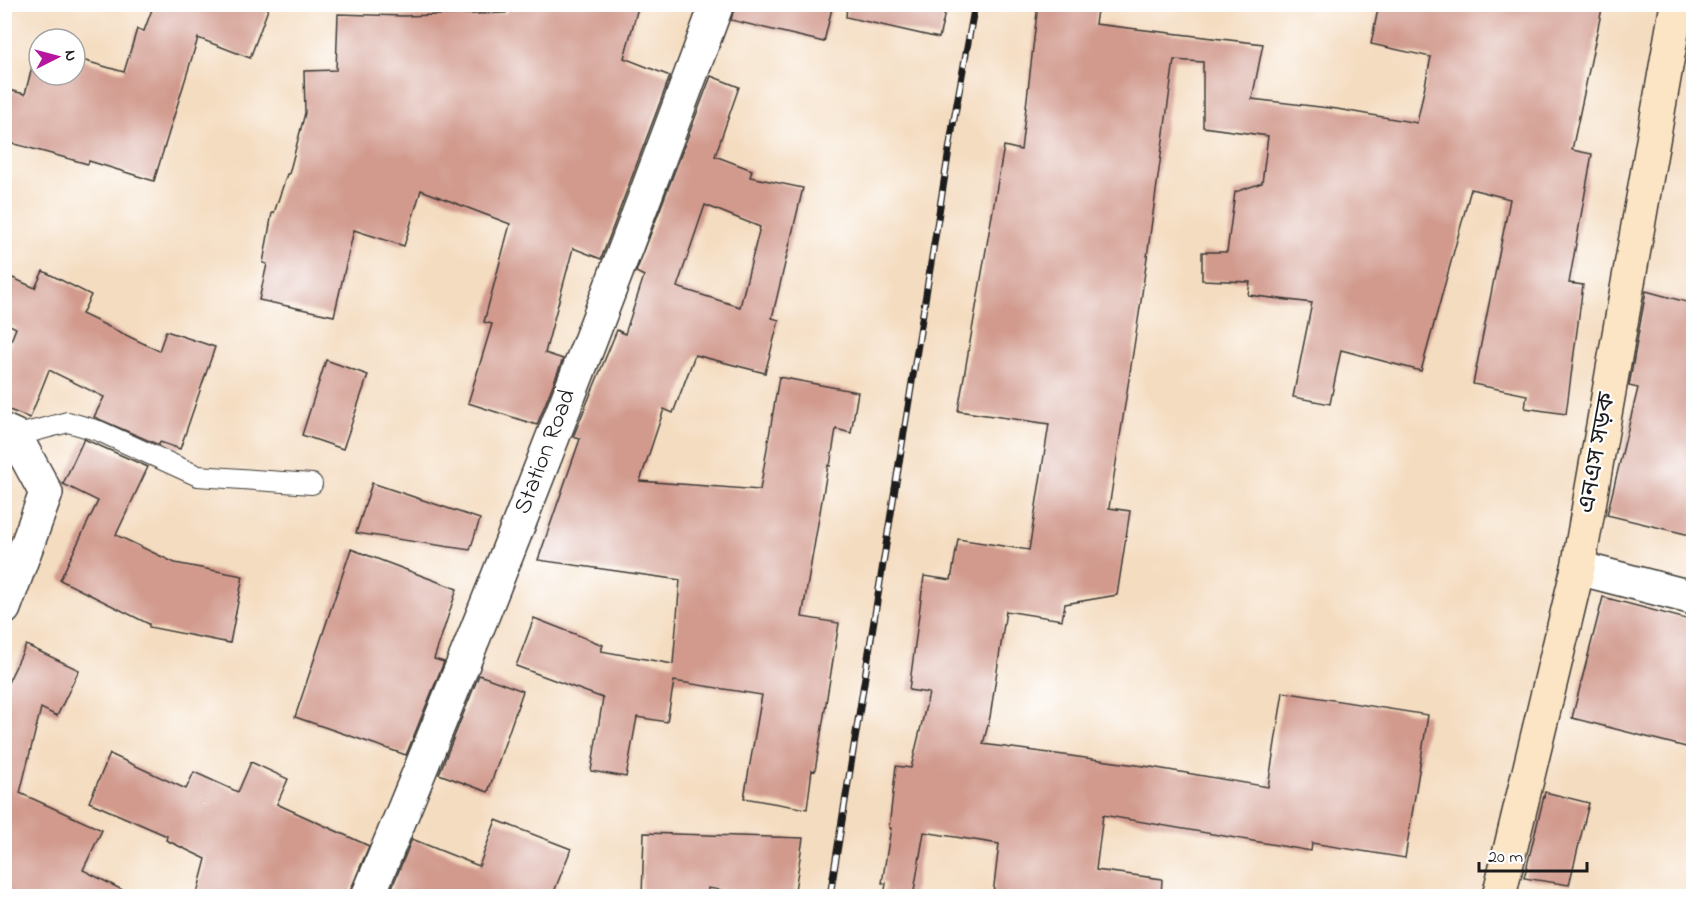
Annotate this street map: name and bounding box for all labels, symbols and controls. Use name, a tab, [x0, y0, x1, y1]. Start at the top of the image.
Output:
north arrow	[27, 27, 87, 87]
text: N	[57, 49, 82, 62]
street label: Station Road	[506, 384, 586, 520]
street label: এনএস সড়ক	[1570, 389, 1626, 516]
scale bar	[1479, 835, 1587, 873]
text: 20 m	[1488, 845, 1523, 871]

